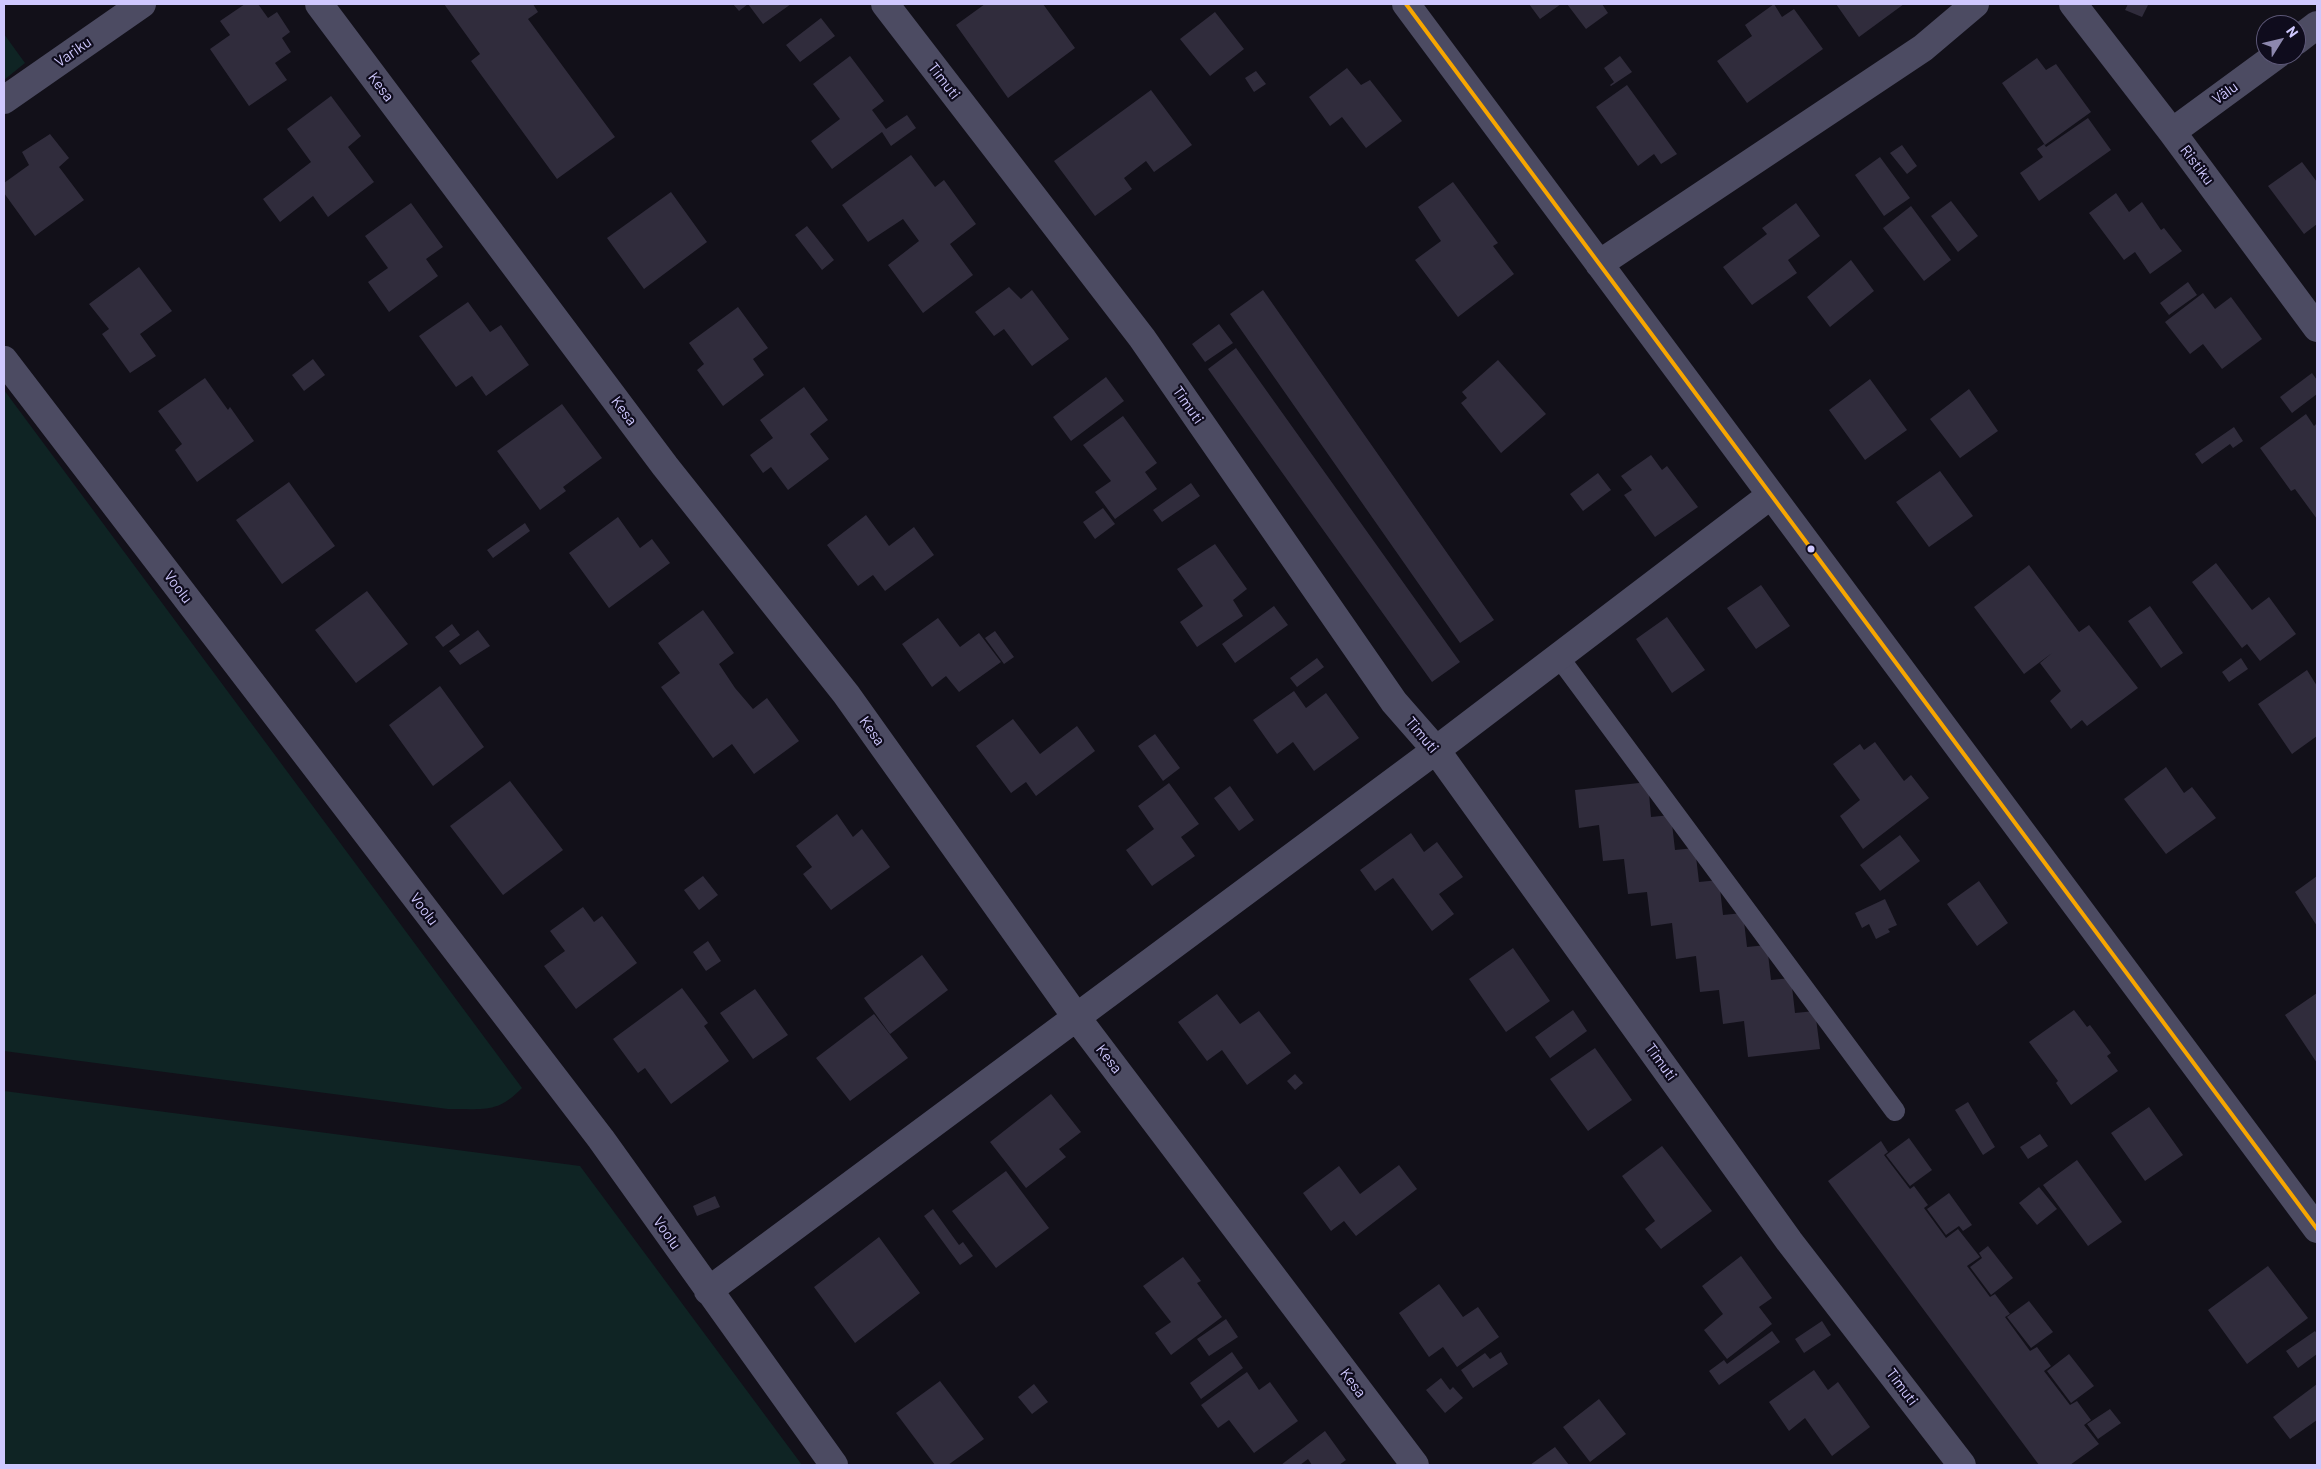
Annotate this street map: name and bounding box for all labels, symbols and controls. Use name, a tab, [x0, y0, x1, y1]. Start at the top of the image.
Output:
north arrow	[2256, 15, 2306, 65]
text: N	[2283, 23, 2302, 40]
street label: Variku	[51, 33, 95, 71]
street label: Timuti	[924, 59, 964, 103]
street label: Kesa	[364, 69, 398, 105]
street label: Välu	[2209, 78, 2241, 108]
street label: Ristiku	[2176, 142, 2218, 188]
street label: Timuti	[1169, 383, 1207, 427]
street label: Kesa	[607, 393, 641, 429]
unlabelled marker	[1806, 544, 1816, 554]
street label: Voolu	[160, 567, 196, 607]
street label: Kesa	[855, 713, 889, 749]
street label: Timuti	[1402, 713, 1442, 757]
street label: Voolu	[406, 889, 442, 929]
street label: Timuti	[1641, 1040, 1681, 1084]
street label: Kesa	[1092, 1041, 1126, 1077]
street label: Voolu	[649, 1213, 685, 1253]
street label: Kesa	[1336, 1365, 1370, 1401]
street label: Timuti	[1882, 1365, 1922, 1409]

